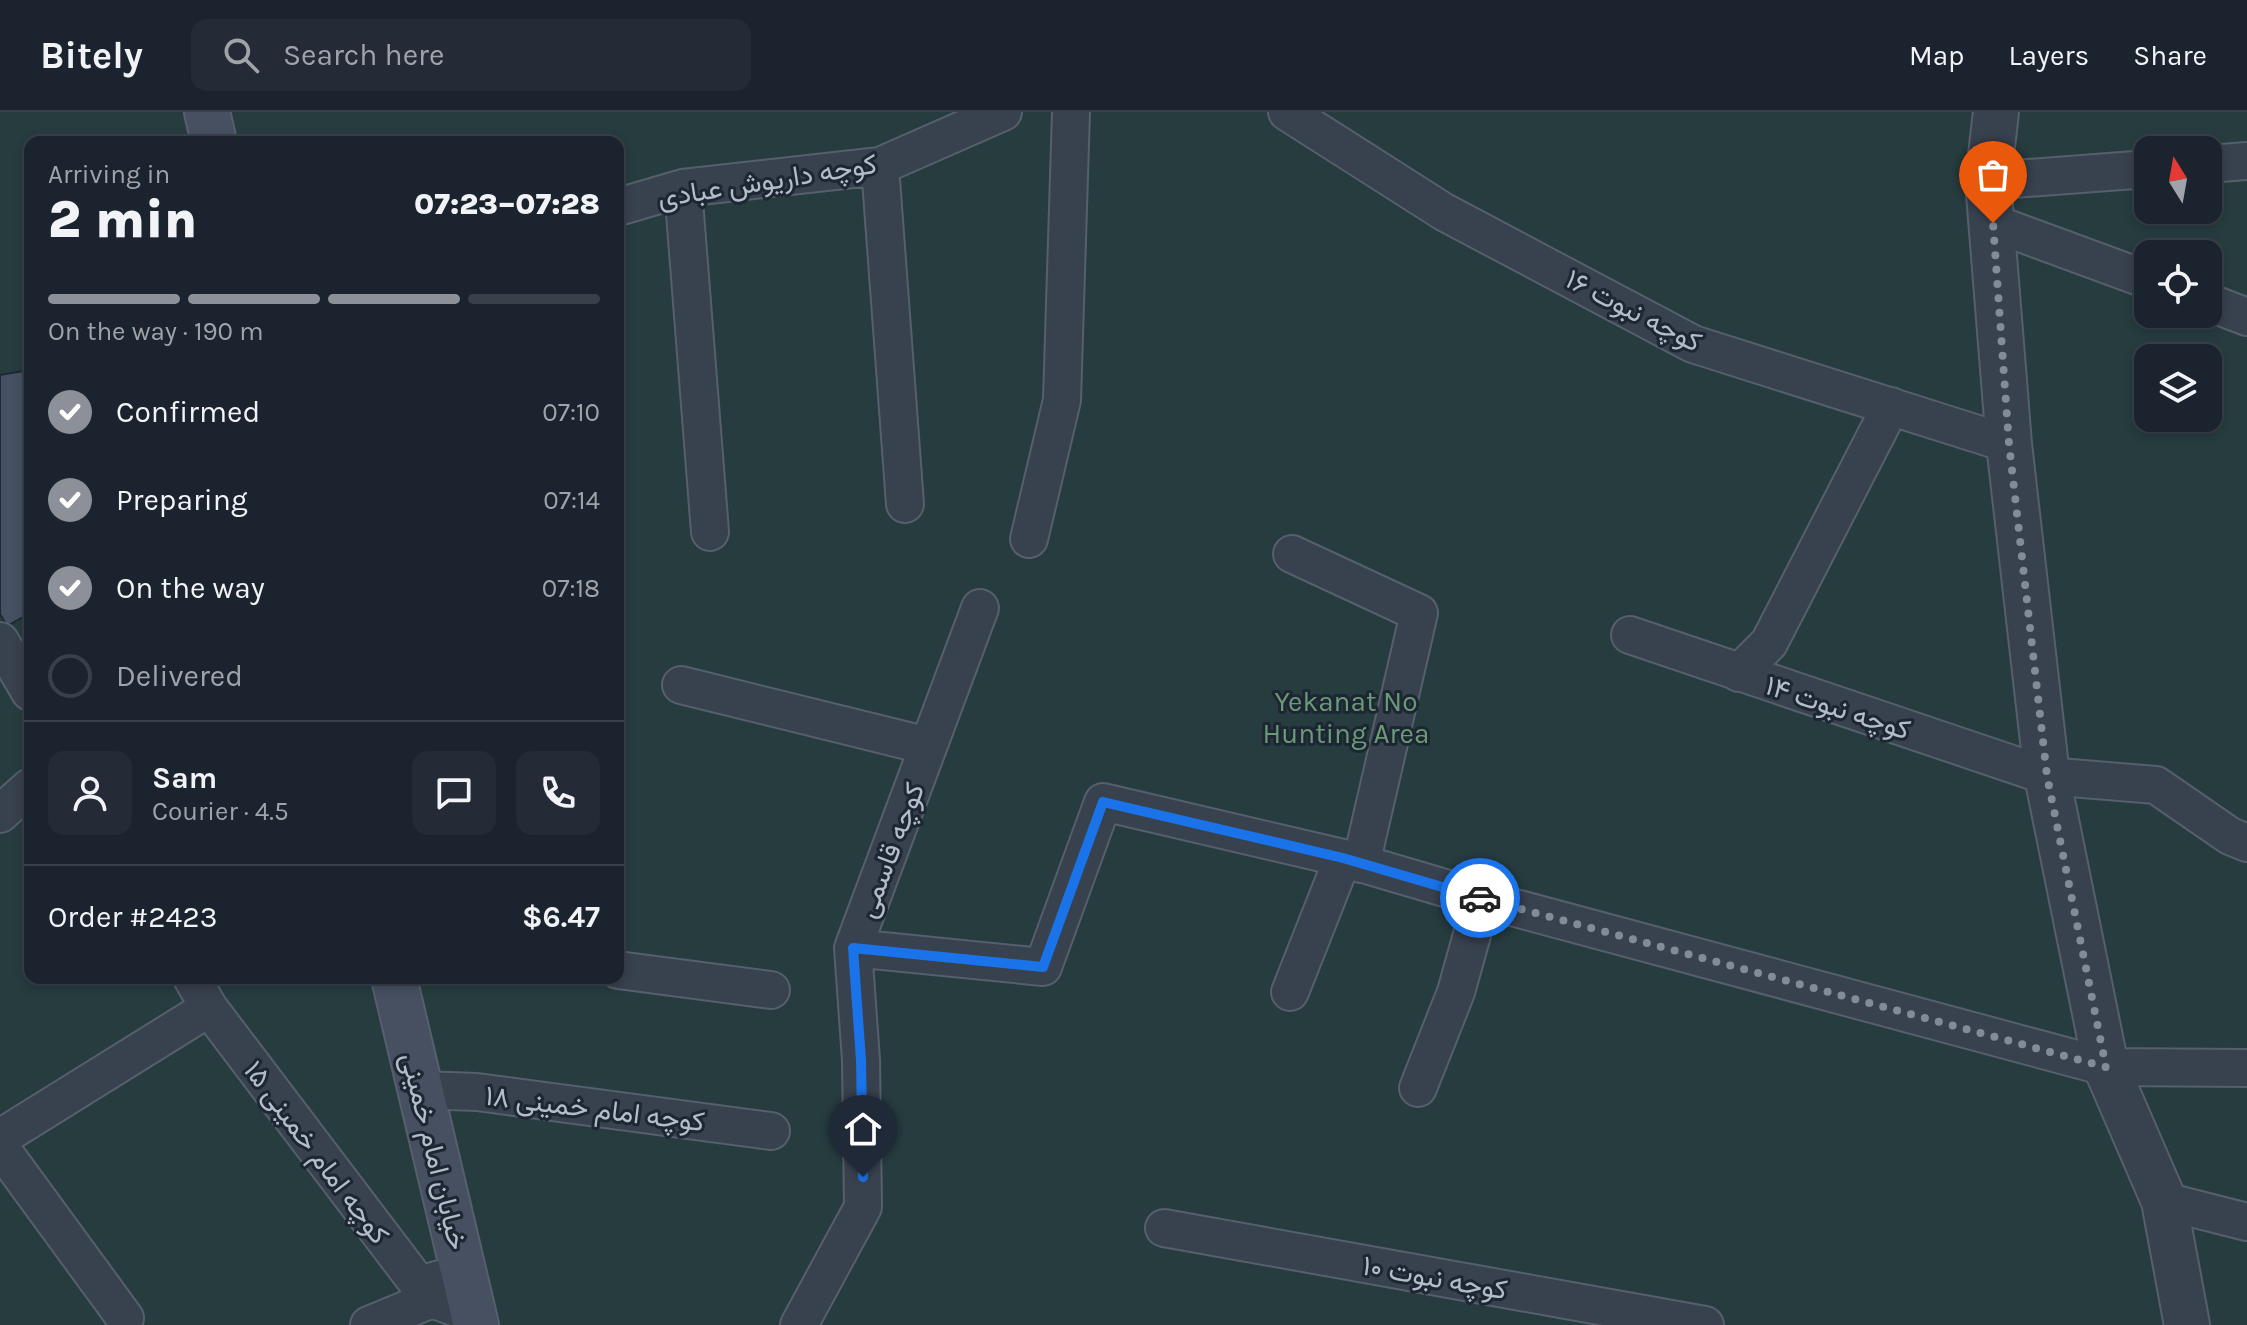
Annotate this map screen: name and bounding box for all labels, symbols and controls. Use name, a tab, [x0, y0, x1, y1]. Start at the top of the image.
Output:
search box	[191, 19, 751, 91]
text: Bitely	[40, 33, 143, 78]
icon: search	[219, 33, 263, 77]
text: Search here	[283, 37, 444, 73]
text: Map	[1909, 39, 1964, 72]
text: Layers	[2008, 39, 2089, 72]
text: Share	[2133, 39, 2207, 72]
north arrow	[2134, 136, 2222, 224]
map controls	[2134, 136, 2222, 432]
pin	[1959, 141, 2027, 223]
street label: کوچه داریوش عبادی	[655, 147, 879, 216]
icon: bag	[1971, 153, 2015, 197]
text: Arriving in	[48, 159, 170, 190]
text: 07:23–07:28	[414, 186, 600, 222]
text: 2 min	[48, 189, 197, 250]
button: locate	[2134, 240, 2222, 328]
street label: کوچه نبوت ۱۶	[1560, 262, 1707, 360]
text: On the way · 190 m	[48, 316, 264, 347]
button: layers	[2134, 344, 2222, 432]
icon: check	[48, 390, 92, 434]
text: Confirmed	[116, 394, 260, 430]
text: 07:10	[542, 397, 600, 428]
icon: check	[48, 478, 92, 522]
text: Preparing	[116, 482, 248, 518]
text: 07:14	[543, 485, 600, 516]
icon: check	[48, 566, 92, 610]
text: On the way	[116, 570, 265, 606]
text: 07:18	[542, 573, 600, 604]
text: Delivered	[116, 658, 243, 694]
street label: کوچه نبوت ۱۴	[1761, 669, 1914, 748]
park label: Yekanat No Hunting Area	[1263, 685, 1429, 750]
button: person	[48, 751, 132, 835]
button: chat	[412, 751, 496, 835]
button: phone	[516, 751, 600, 835]
text: Sam	[152, 760, 217, 796]
street label: کوچه قاسمی	[850, 778, 933, 923]
text: Courier · 4.5	[152, 796, 289, 827]
courier	[1440, 858, 1520, 938]
icon: car	[1458, 876, 1502, 920]
text: Order #2423	[48, 899, 217, 935]
text: $6.47	[522, 899, 600, 935]
street label: خیابان امام خمینی	[392, 1049, 475, 1254]
street label: کوچه امام خمینی ۱۵	[235, 1054, 396, 1252]
street label: کوچه امام خمینی ۱۸	[483, 1079, 706, 1140]
pin	[829, 1095, 897, 1177]
icon: home	[841, 1107, 885, 1151]
street label: کوچه نبوت ۱۰	[1360, 1249, 1510, 1308]

